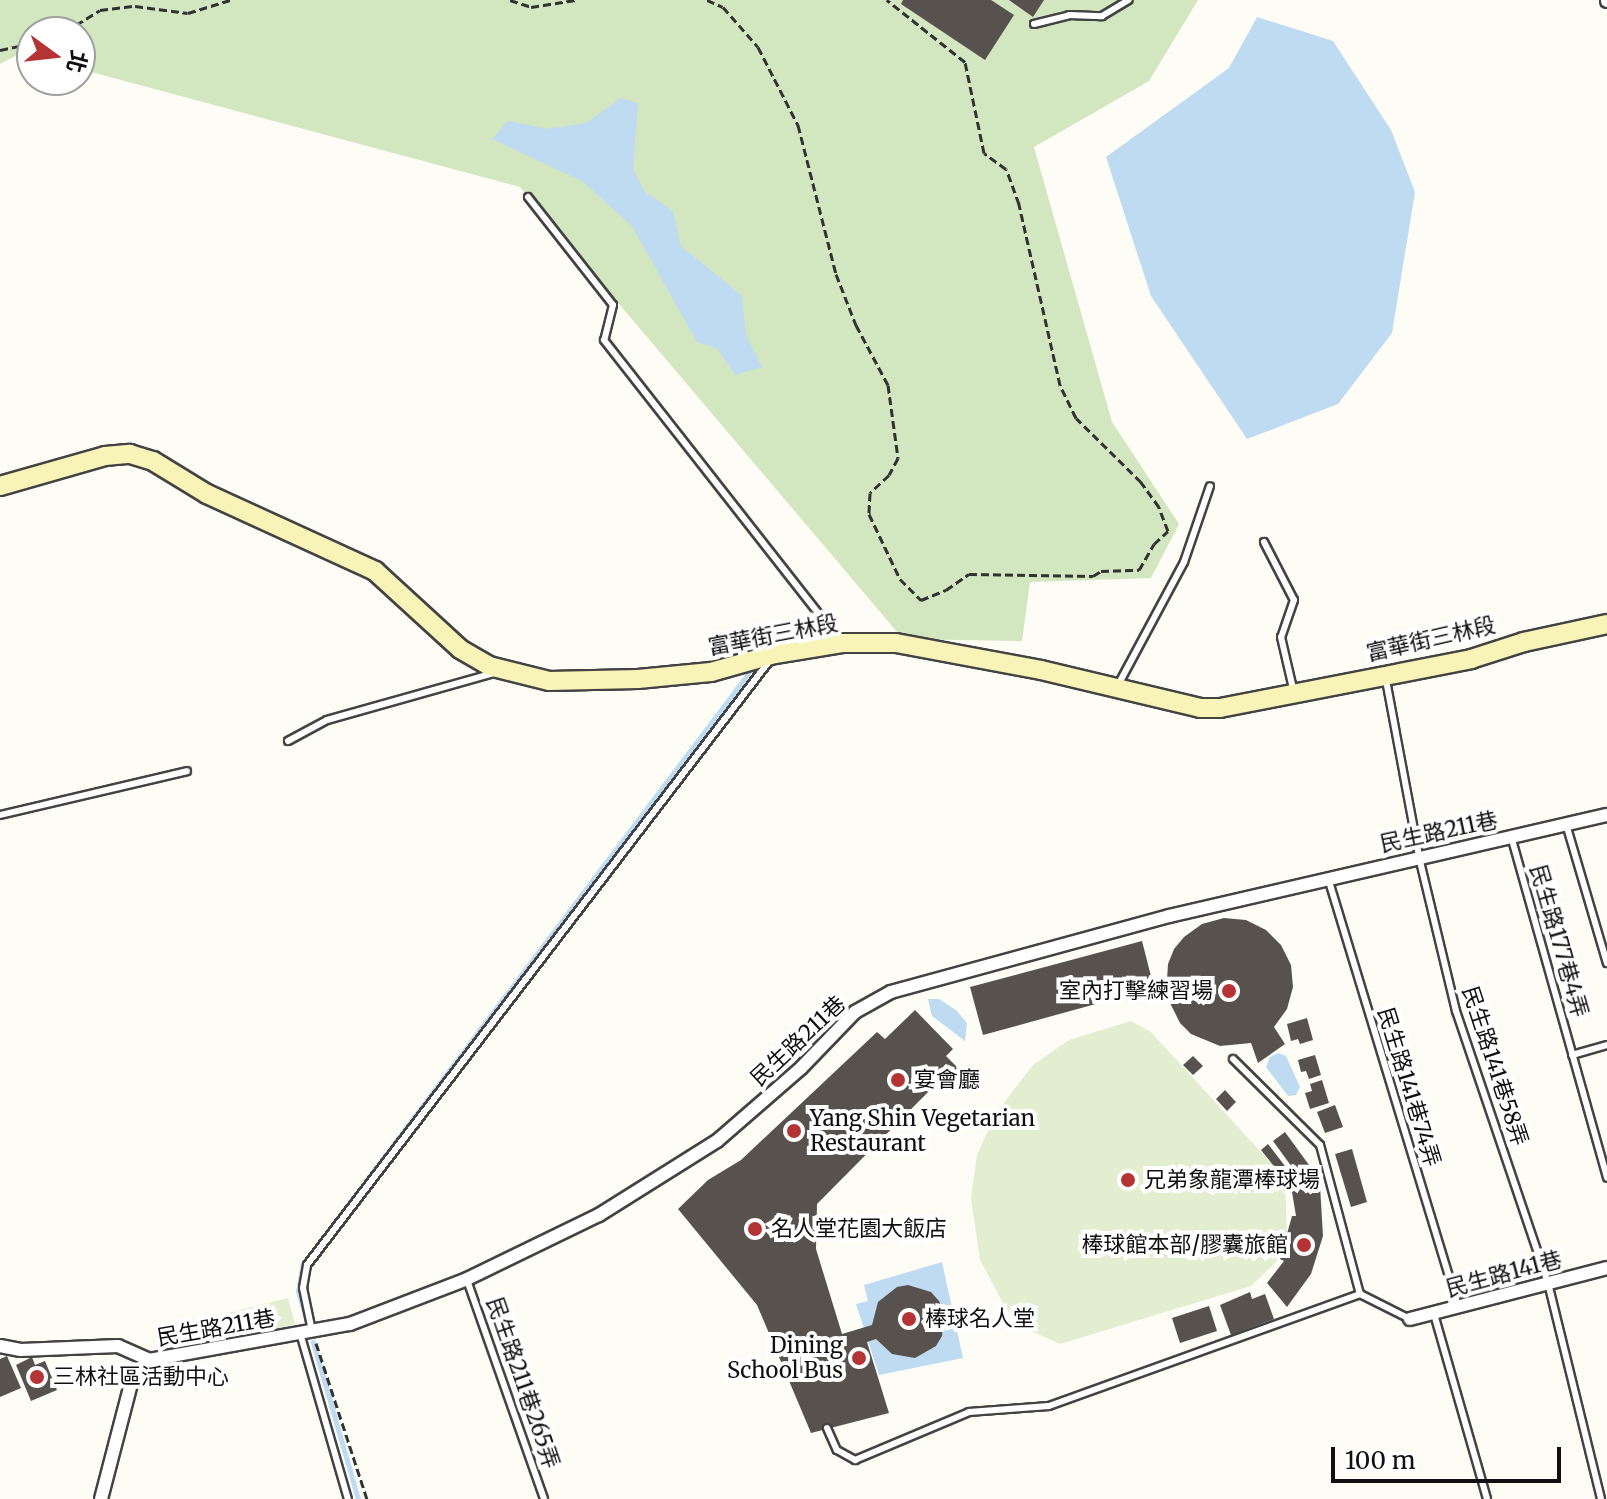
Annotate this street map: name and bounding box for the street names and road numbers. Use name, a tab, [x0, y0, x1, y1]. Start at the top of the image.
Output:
street label: 富華街三林段	[706, 609, 840, 661]
street label: 富華街三林段	[1364, 611, 1498, 667]
street label: 民生路211巷	[1378, 807, 1500, 857]
street label: 民生路177巷4弄	[1525, 862, 1593, 1020]
street label: 民生路141巷58弄	[1457, 983, 1533, 1149]
street label: 民生路211巷	[745, 991, 851, 1091]
street label: 民生路141巷74弄	[1372, 1004, 1446, 1170]
street label: 民生路141巷	[1443, 1246, 1565, 1302]
street label: 民生路211巷265弄	[481, 1294, 565, 1472]
street label: 民生路211巷	[155, 1305, 277, 1351]

